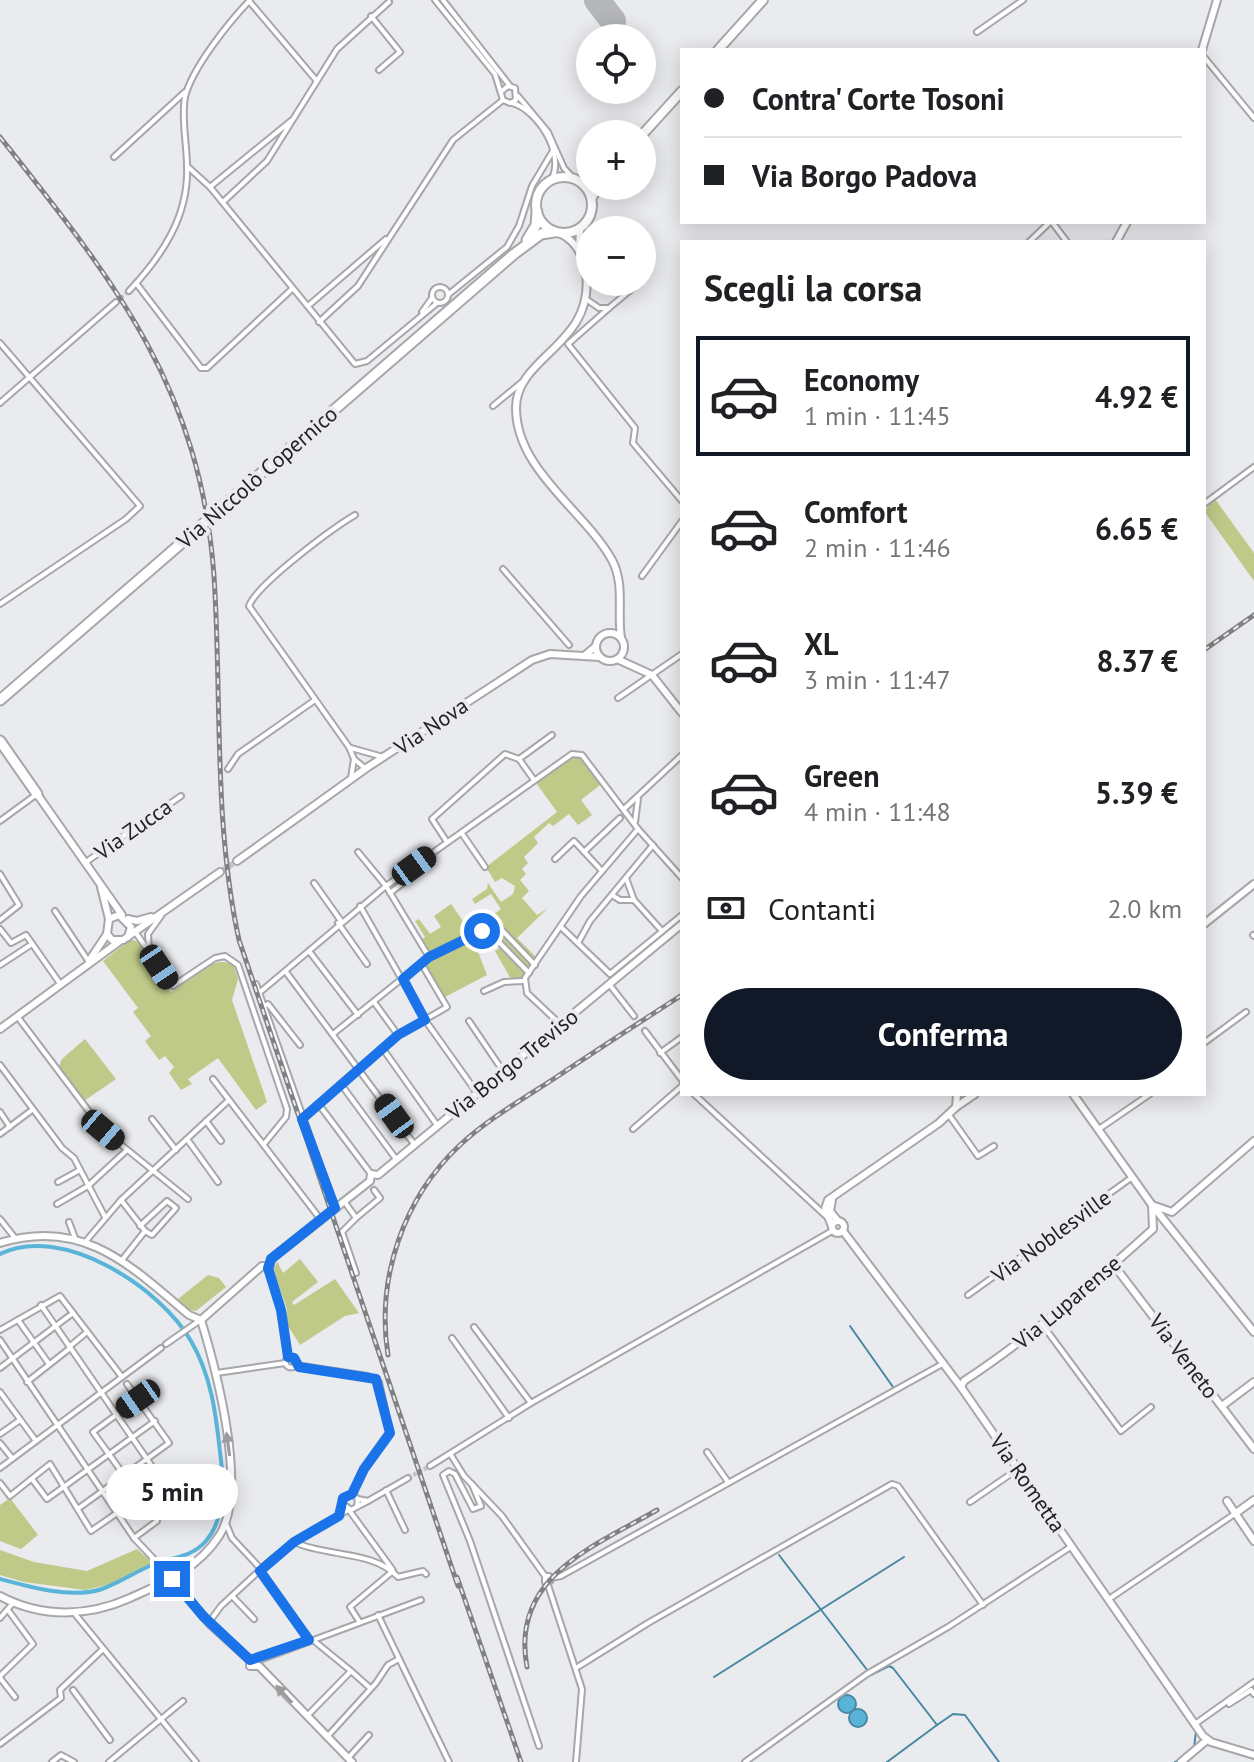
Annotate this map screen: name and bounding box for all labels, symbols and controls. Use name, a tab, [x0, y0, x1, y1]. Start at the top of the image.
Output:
map controls	[576, 24, 656, 296]
button: locate	[576, 24, 656, 104]
text: Contra' Corte Tosoni	[752, 79, 1005, 118]
button: +	[576, 120, 656, 200]
text: Via Borgo Padova	[752, 156, 977, 195]
button: −	[576, 216, 656, 296]
text: Scegli la corsa	[704, 264, 922, 311]
icon: car	[708, 360, 780, 432]
text: Economy	[804, 360, 919, 399]
text: 4.92 €	[1095, 377, 1178, 416]
text: 1 min · 11:45	[804, 399, 951, 432]
street label: Via Niccolò Copernico	[170, 400, 343, 555]
icon: car	[708, 492, 780, 564]
text: Comfort	[804, 492, 907, 531]
text: 6.65 €	[1095, 509, 1178, 548]
text: 2 min · 11:46	[804, 531, 951, 564]
icon: car	[708, 624, 780, 696]
text: XL	[804, 624, 838, 663]
text: 8.37 €	[1097, 641, 1178, 680]
text: 3 min · 11:47	[804, 663, 951, 696]
street label: Via Nova	[388, 691, 473, 761]
icon: car	[708, 756, 780, 828]
text: Green	[804, 756, 879, 795]
text: 5.39 €	[1095, 773, 1178, 812]
street label: Via Zucca	[88, 792, 177, 866]
text: 4 min · 11:48	[804, 795, 951, 828]
car	[388, 842, 440, 890]
icon: cash	[704, 886, 748, 930]
text: Contanti	[768, 889, 876, 928]
text: 2.0 km	[1108, 892, 1182, 925]
route start	[464, 913, 500, 949]
car	[136, 940, 182, 994]
button: Conferma	[704, 988, 1182, 1080]
street label: Via Borgo Treviso	[440, 1002, 584, 1126]
car	[370, 1090, 418, 1142]
car	[77, 1105, 129, 1155]
street label: Via Noblesville	[985, 1183, 1116, 1289]
street label: Via Luparense	[1007, 1249, 1127, 1356]
street label: Via Veneto	[1142, 1307, 1225, 1404]
car	[111, 1375, 165, 1423]
street label: Via Rometta	[983, 1428, 1072, 1538]
one-way arrow	[221, 1431, 234, 1456]
callout: 5 min	[106, 1463, 238, 1519]
text: 5 min	[140, 1475, 204, 1508]
route end	[154, 1561, 190, 1597]
one-way arrow	[276, 1685, 294, 1704]

